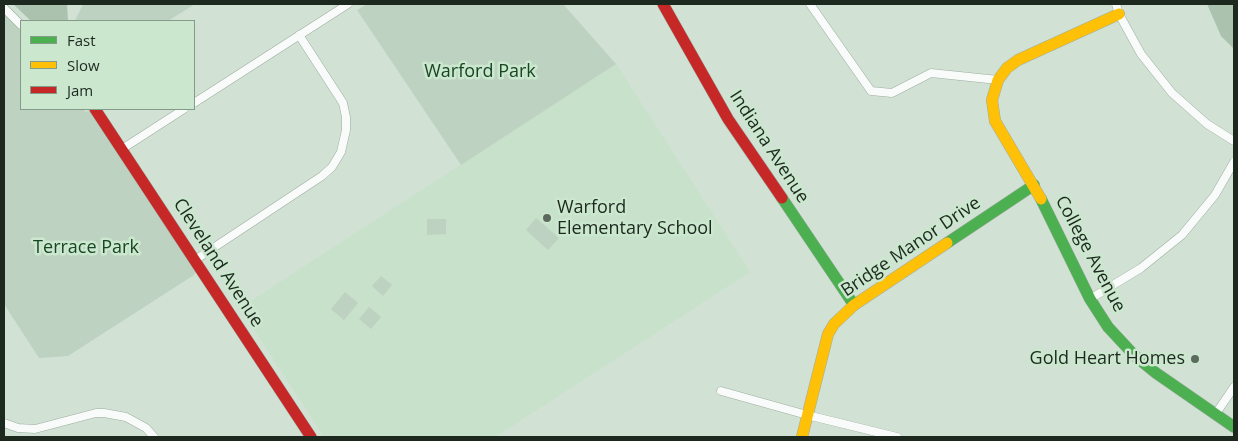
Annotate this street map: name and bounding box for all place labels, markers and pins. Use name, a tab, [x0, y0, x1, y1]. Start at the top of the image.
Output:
place label: Warford Elementary School	[557, 197, 713, 240]
marker: Warford Elementary School	[541, 212, 553, 224]
place label: Gold Heart Homes	[1030, 348, 1185, 370]
marker: Gold Heart Homes	[1189, 353, 1201, 365]

